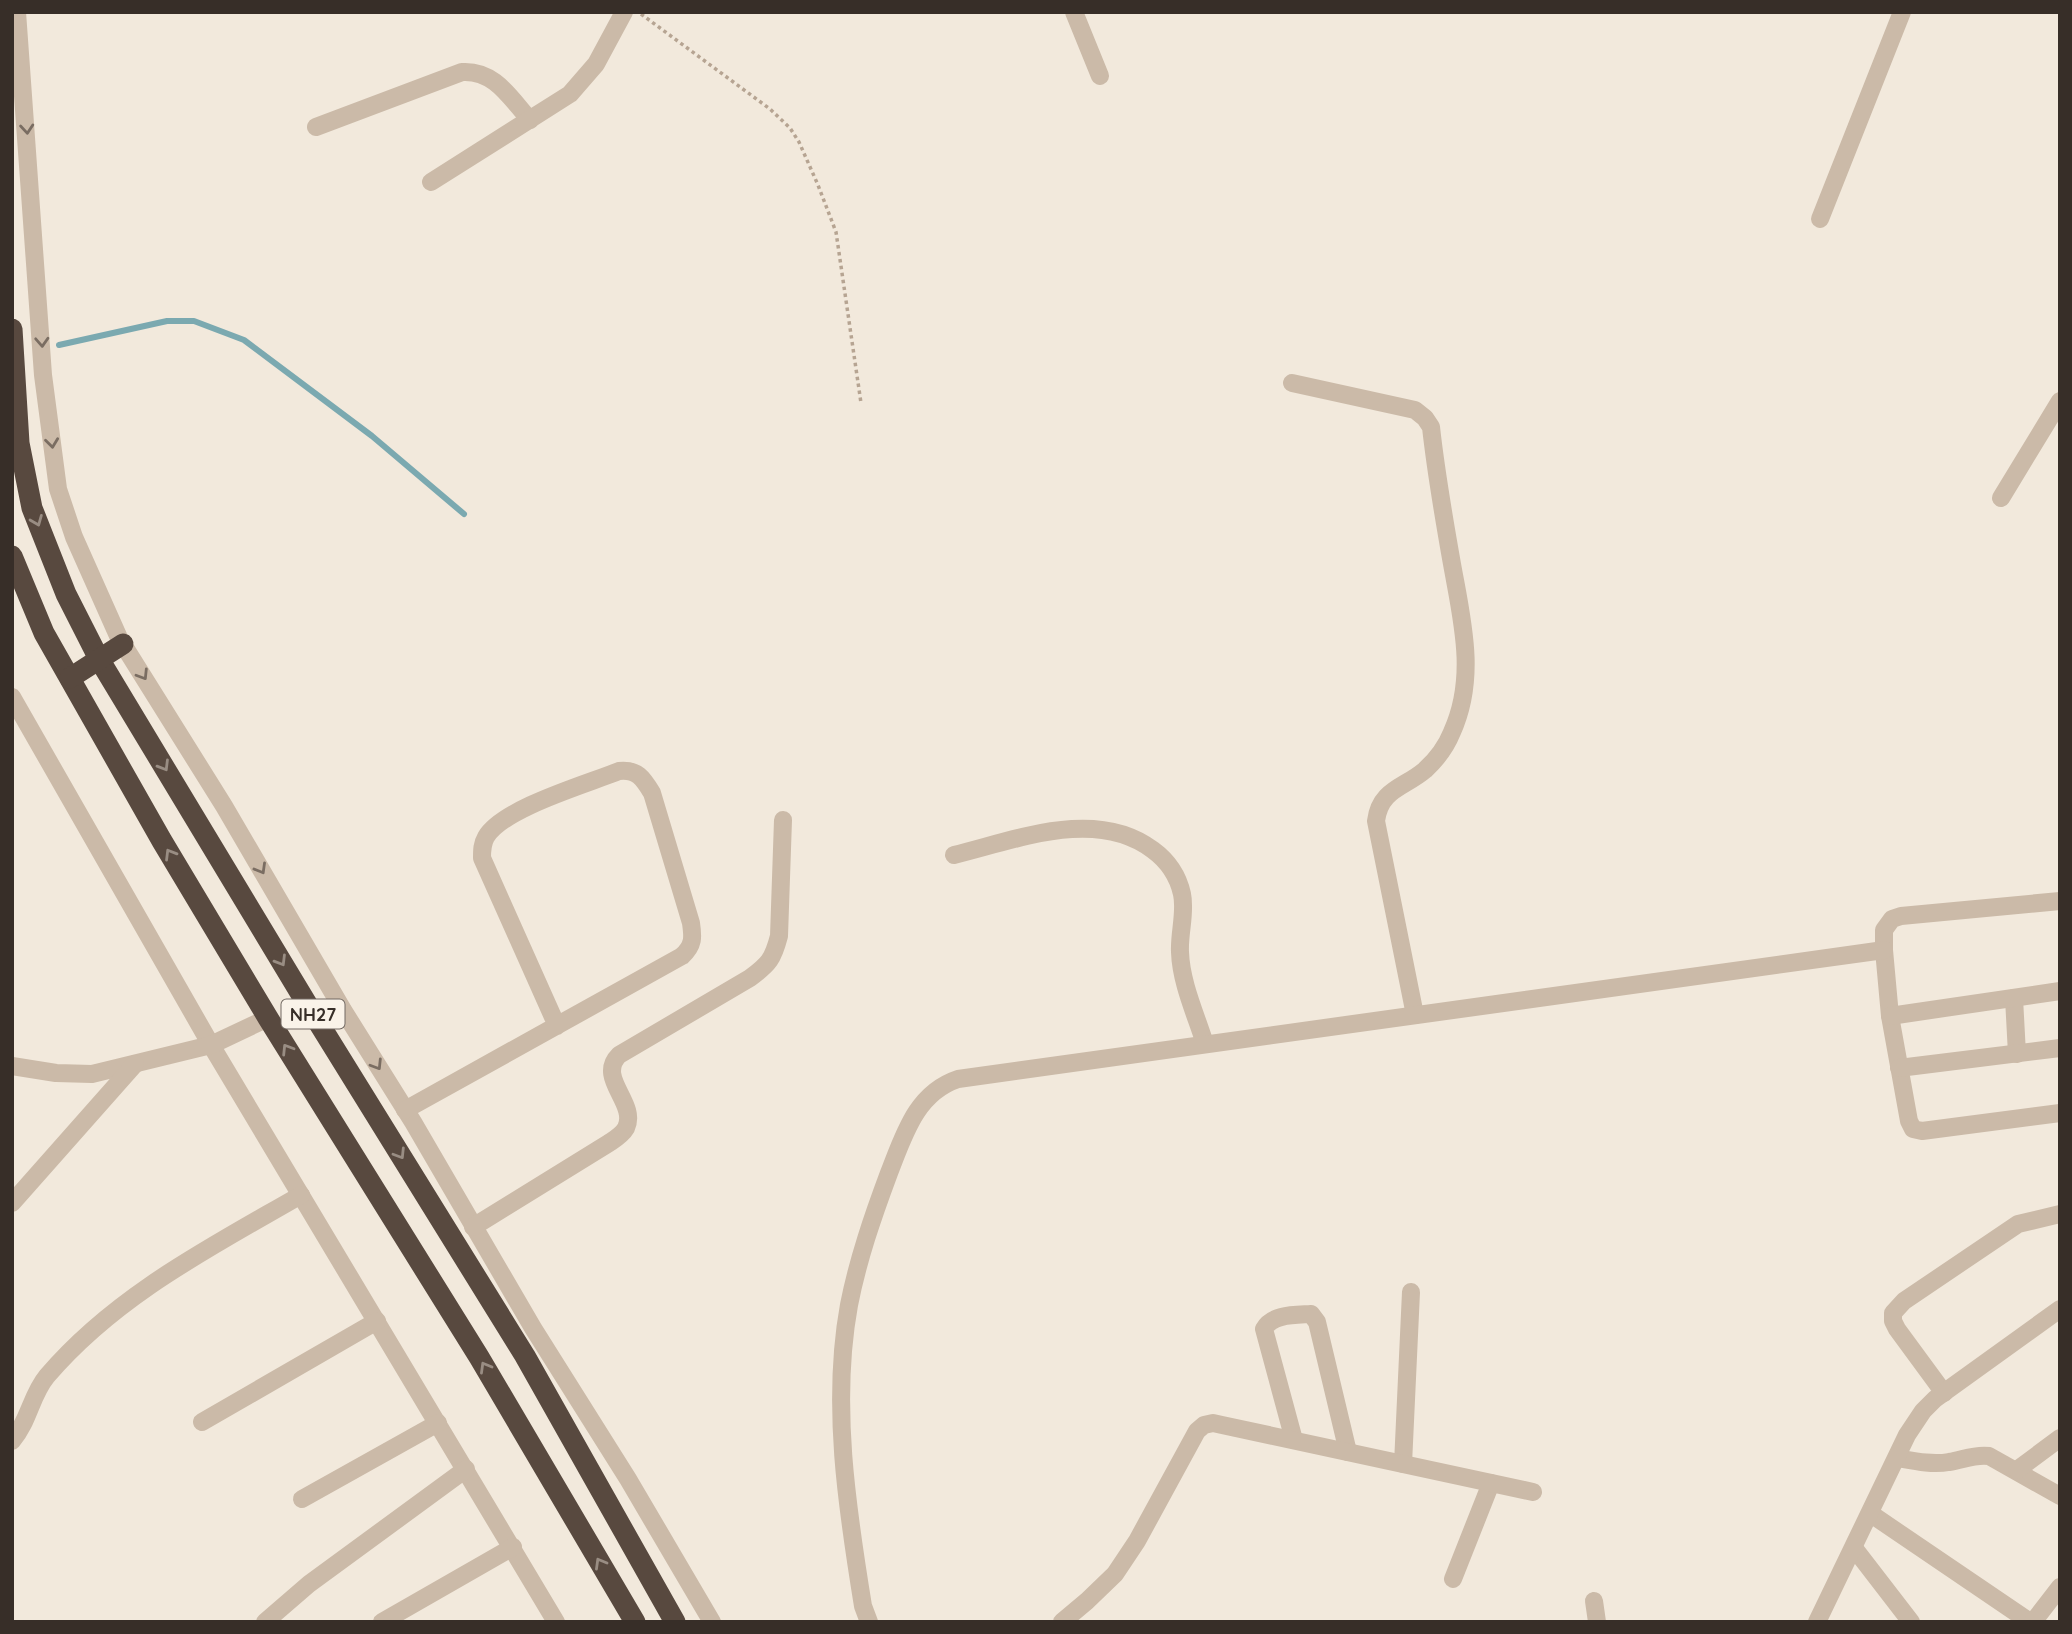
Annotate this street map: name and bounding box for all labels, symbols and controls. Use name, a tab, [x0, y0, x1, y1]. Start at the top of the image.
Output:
one-way arrow	[19, 124, 34, 135]
one-way arrow	[34, 337, 49, 348]
one-way arrow	[44, 437, 59, 448]
one-way arrow	[29, 513, 43, 526]
one-way arrow	[135, 667, 148, 680]
one-way arrow	[155, 758, 168, 771]
one-way arrow	[165, 848, 178, 861]
one-way arrow	[253, 862, 266, 875]
one-way arrow	[273, 953, 286, 966]
road number: NH27	[282, 1000, 344, 1028]
one-way arrow	[282, 1044, 295, 1057]
one-way arrow	[369, 1057, 382, 1070]
one-way arrow	[392, 1147, 405, 1160]
one-way arrow	[480, 1361, 493, 1374]
one-way arrow	[596, 1557, 609, 1570]

